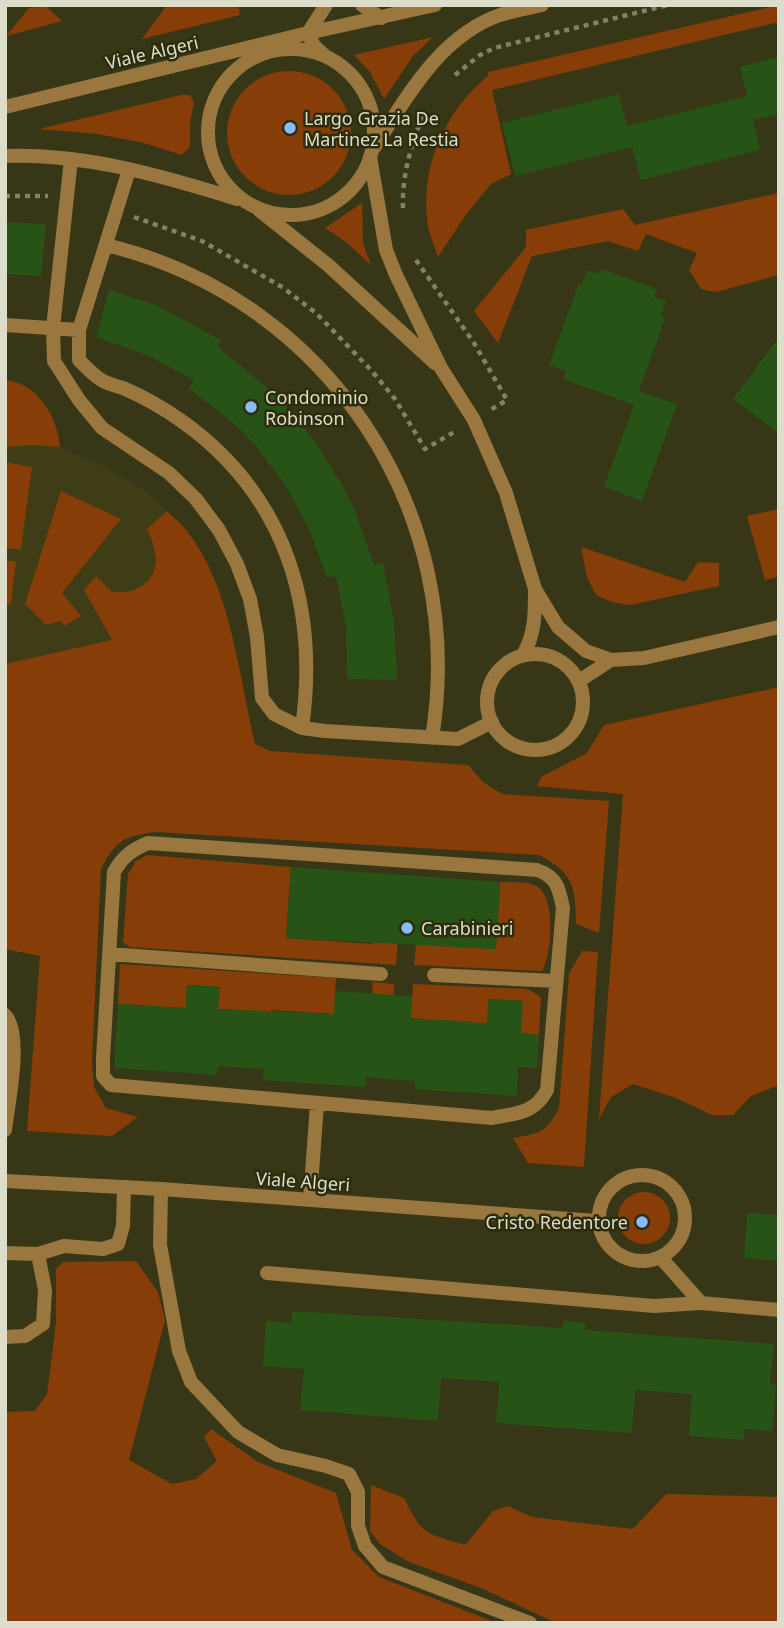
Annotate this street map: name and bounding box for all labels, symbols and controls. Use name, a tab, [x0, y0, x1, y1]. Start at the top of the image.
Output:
street label: Viale Algeri	[103, 30, 201, 74]
place label: Largo Grazia De Martinez La Restia	[304, 106, 459, 151]
marker: Largo Grazia De Martinez La Restia	[282, 120, 298, 136]
place label: Condominio Robinson	[265, 385, 368, 430]
marker: Condominio Robinson	[243, 399, 259, 415]
place label: Carabinieri	[421, 916, 513, 940]
marker: Carabinieri	[399, 920, 415, 936]
street label: Viale Algeri	[255, 1166, 351, 1196]
place label: Cristo Redentore	[486, 1210, 628, 1234]
marker: Cristo Redentore	[634, 1214, 650, 1230]

